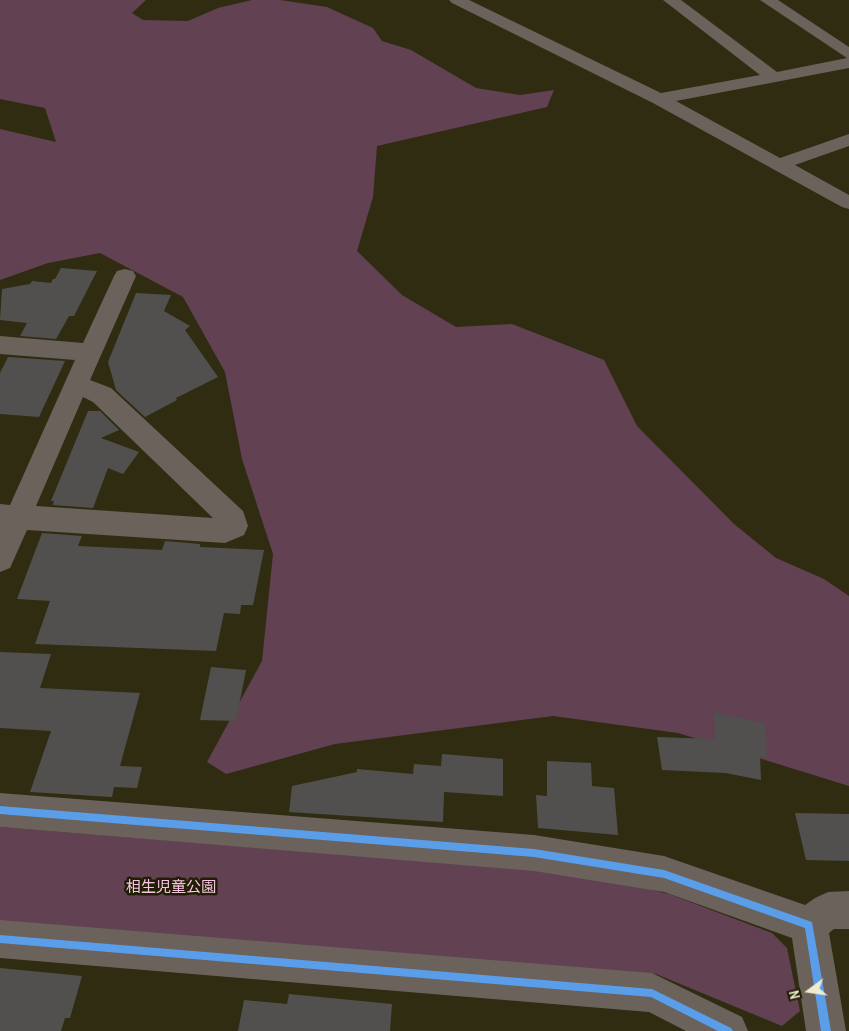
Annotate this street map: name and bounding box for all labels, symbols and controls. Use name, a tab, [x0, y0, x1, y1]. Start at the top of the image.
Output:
park label: 相生児童公園	[126, 879, 216, 897]
north arrow	[784, 966, 834, 1016]
text: N	[785, 988, 804, 1001]

